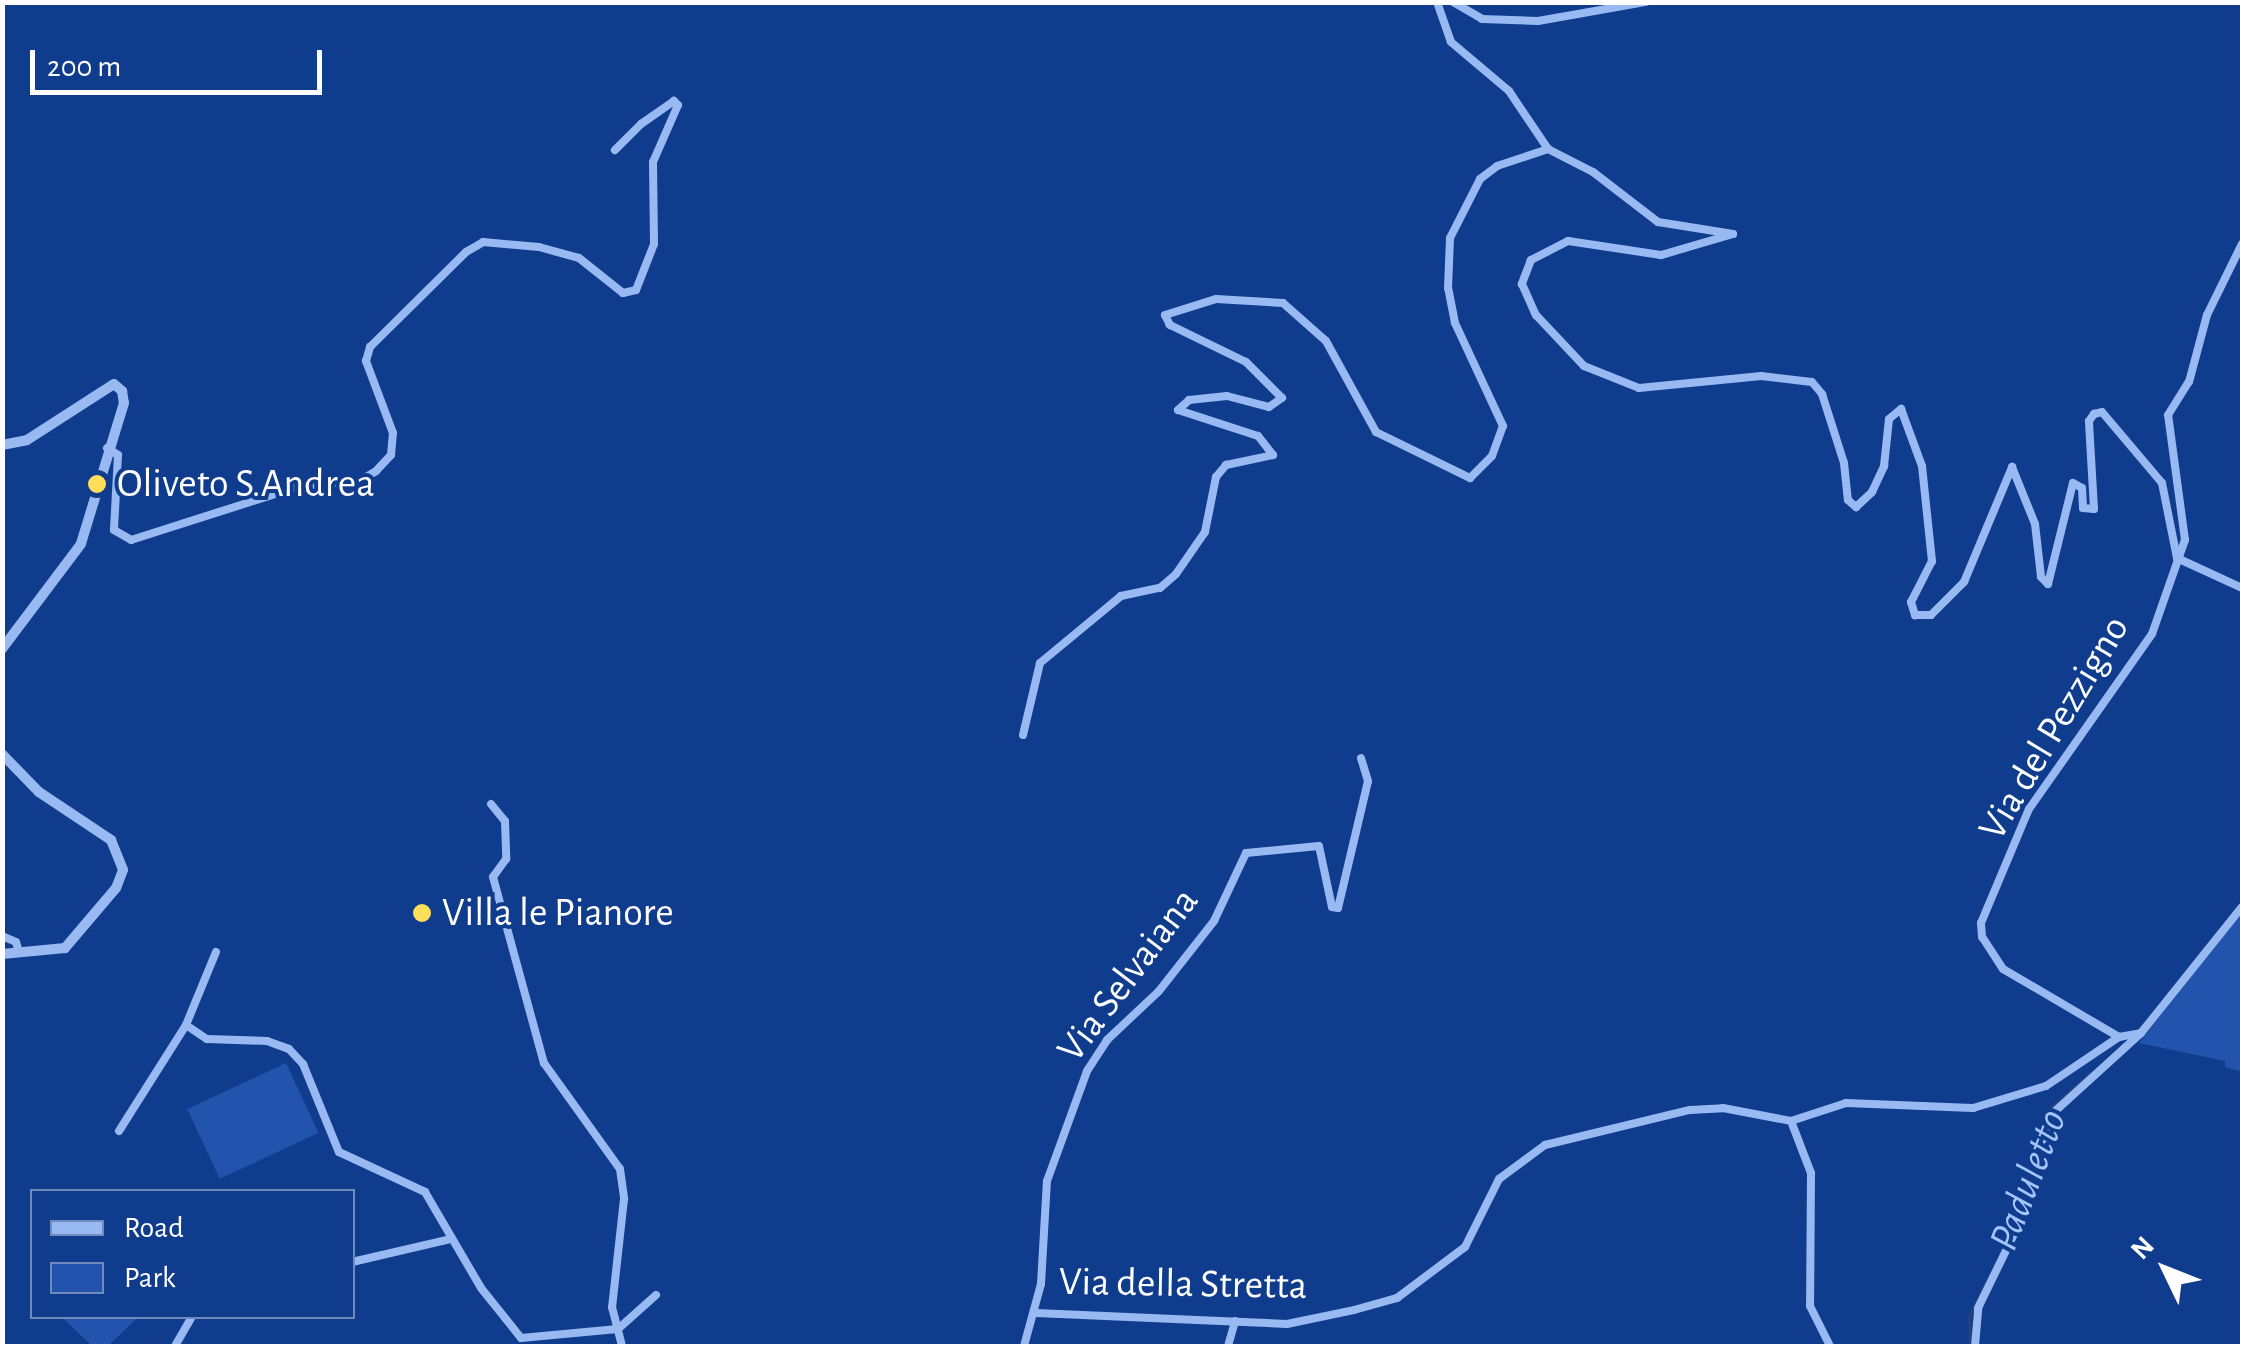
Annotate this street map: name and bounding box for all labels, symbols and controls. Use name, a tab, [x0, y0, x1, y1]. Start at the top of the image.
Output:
scale bar	[35, 30, 328, 92]
text: 200 m	[47, 52, 121, 82]
place label: Oliveto S.Andrea	[117, 460, 375, 508]
marker: Oliveto S.Andrea	[86, 473, 108, 495]
street label: Via del Pezzigno	[1968, 607, 2140, 849]
street label: Via Selvaiana	[1047, 879, 1209, 1071]
place label: Villa le Pianore	[442, 889, 674, 937]
marker: Villa le Pianore	[411, 902, 433, 924]
water label: Paduletto	[1978, 1102, 2078, 1258]
legend	[30, 1189, 355, 1319]
text: Road	[124, 1213, 184, 1243]
north arrow	[2115, 1219, 2215, 1319]
text: N	[2126, 1232, 2160, 1265]
street label: Via della Stretta	[1058, 1258, 1308, 1310]
text: Park	[124, 1263, 176, 1293]

